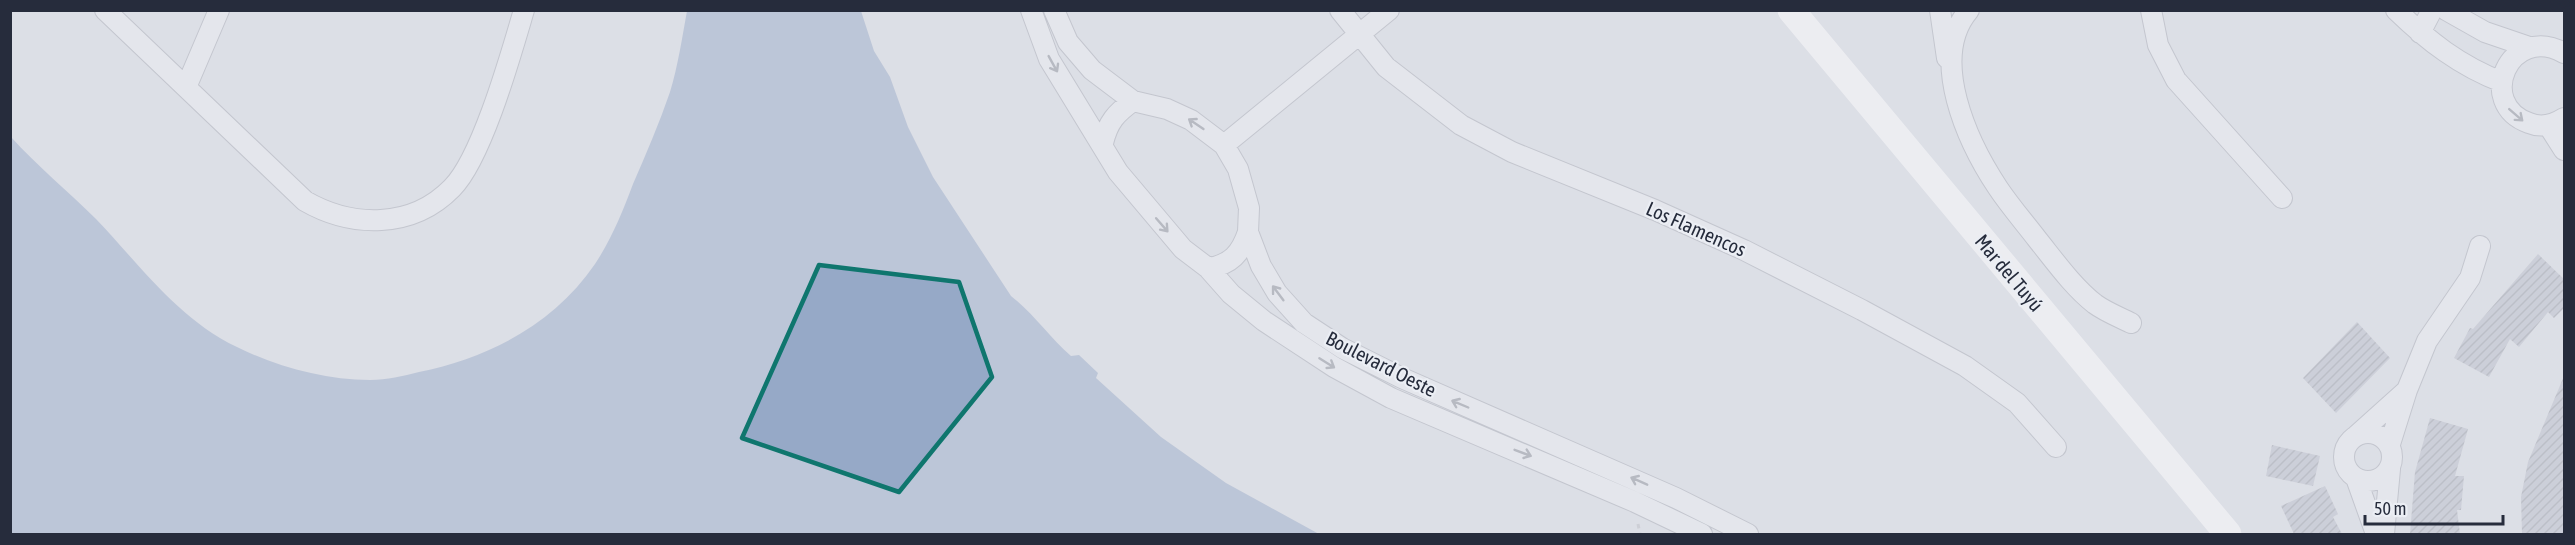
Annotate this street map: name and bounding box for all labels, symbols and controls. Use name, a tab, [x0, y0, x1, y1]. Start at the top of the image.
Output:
one-way arrow	[1048, 55, 1059, 73]
one-way arrow	[2509, 108, 2524, 122]
one-way arrow	[1188, 118, 1205, 131]
street label: Los Flamencos	[1643, 196, 1750, 261]
one-way arrow	[1155, 218, 1169, 233]
street label: Mar del Tuyú	[1971, 230, 2048, 316]
one-way arrow	[1272, 285, 1284, 301]
street label: Boulevard Oeste	[1322, 326, 1440, 401]
one-way arrow	[1318, 357, 1335, 369]
one-way arrow	[1452, 398, 1470, 409]
one-way arrow	[1513, 449, 1531, 460]
one-way arrow	[1631, 475, 1649, 487]
scale bar	[2365, 488, 2503, 526]
text: 50 m	[2374, 498, 2406, 519]

